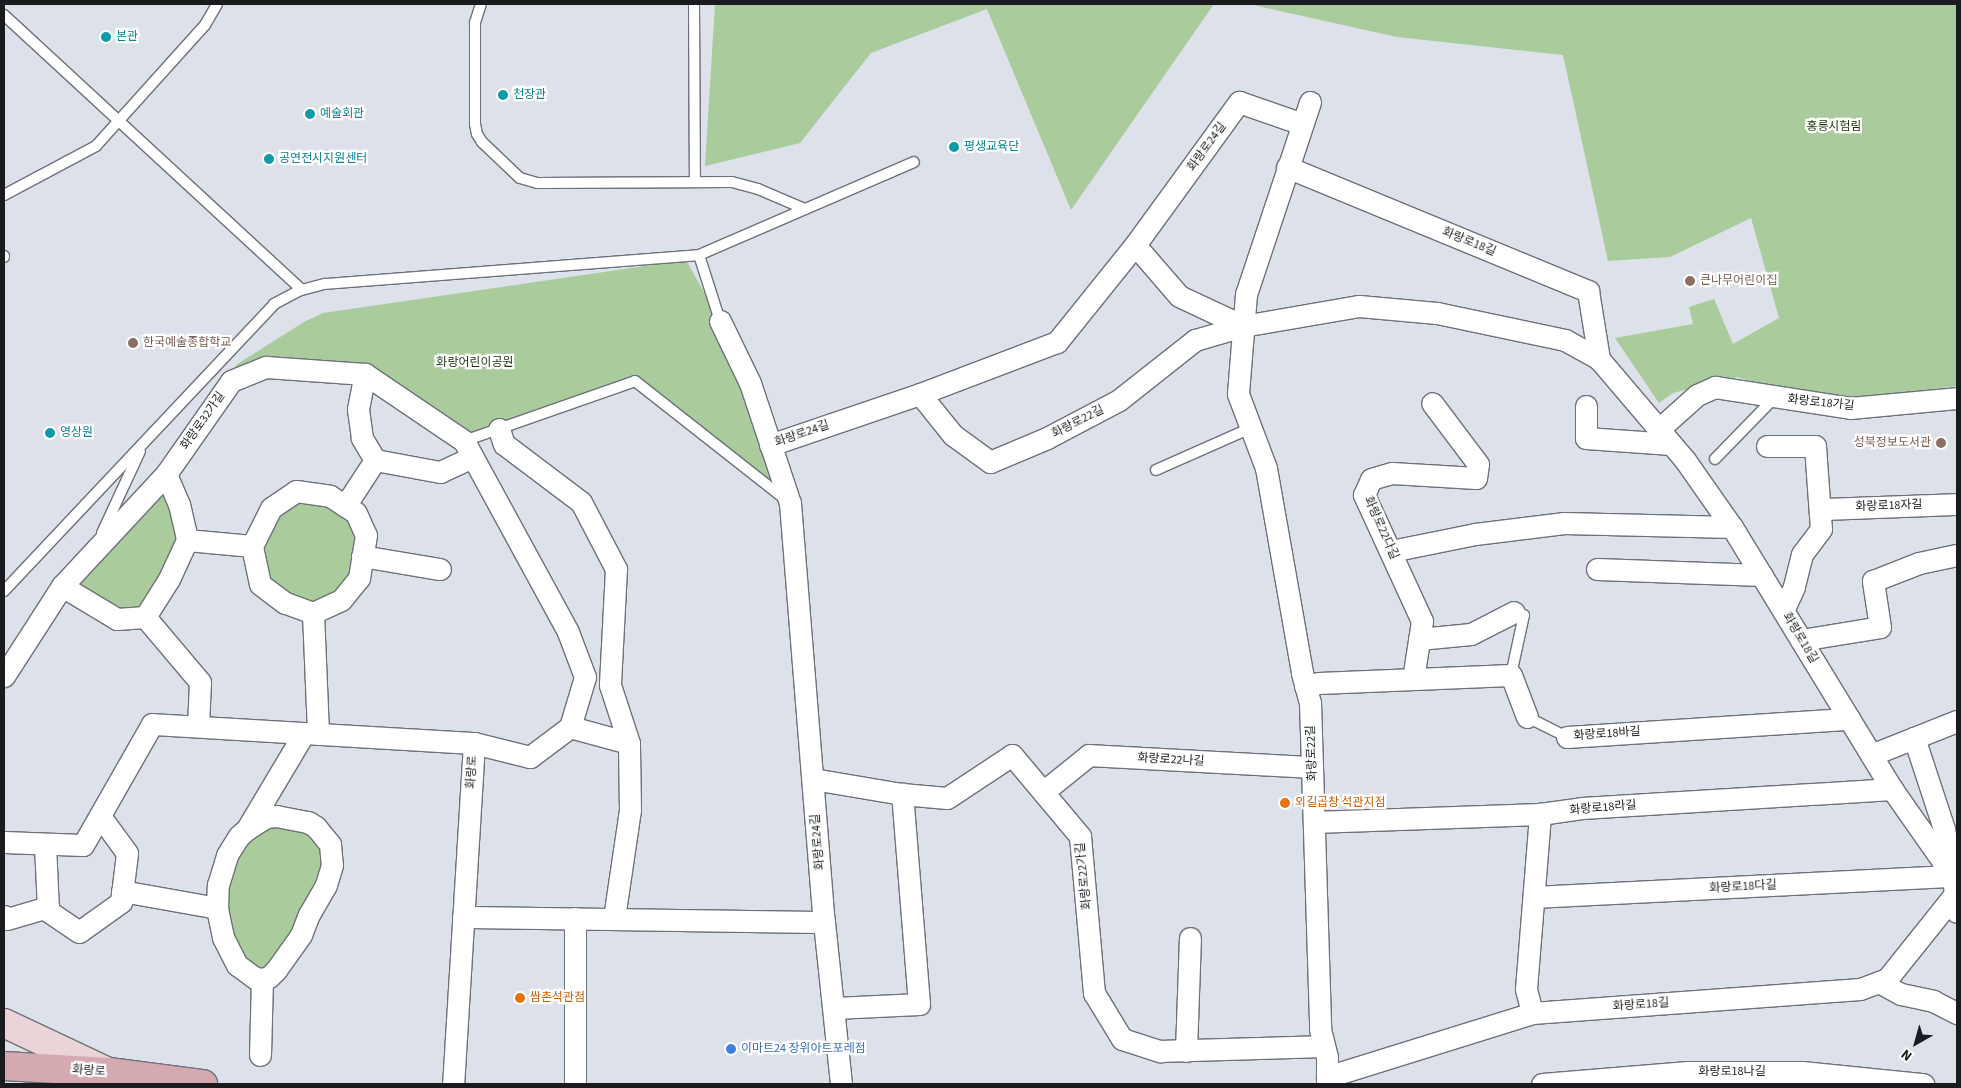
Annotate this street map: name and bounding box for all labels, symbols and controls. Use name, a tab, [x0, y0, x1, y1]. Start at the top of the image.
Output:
place label: 본관	[116, 30, 138, 44]
marker: 본관	[100, 31, 112, 43]
place label: 천장관	[513, 88, 546, 102]
marker: 천장관	[497, 89, 509, 101]
place label: 예술회관	[320, 107, 364, 121]
marker: 예술회관	[304, 108, 316, 120]
street label: 화랑로24길	[1185, 120, 1229, 174]
park label: 홍릉시험림	[1806, 120, 1862, 134]
place label: 평생교육단	[964, 140, 1019, 154]
marker: 평생교육단	[948, 141, 960, 153]
place label: 공연전시지원센터	[279, 152, 367, 166]
marker: 공연전시지원센터	[263, 153, 275, 165]
street label: 화랑로18길	[1440, 225, 1498, 259]
place label: 큰나무어린이집	[1700, 274, 1777, 288]
marker: 큰나무어린이집	[1684, 275, 1696, 287]
place label: 한국예술종합학교	[143, 336, 231, 350]
marker: 한국예술종합학교	[127, 337, 139, 349]
park label: 화랑어린이공원	[436, 356, 514, 370]
street label: 화랑로32가길	[178, 389, 228, 453]
street label: 화랑로18가길	[1787, 392, 1855, 414]
street label: 화랑로22길	[1050, 403, 1106, 441]
street label: 화랑로24길	[773, 418, 831, 450]
place label: 영상원	[60, 426, 93, 440]
marker: 영상원	[44, 427, 56, 439]
place label: 성북정보도서관	[1854, 436, 1931, 450]
marker: 성북정보도서관	[1935, 437, 1947, 449]
street label: 화랑로22다길	[1361, 494, 1401, 562]
street label: 화랑로18자길	[1855, 498, 1923, 514]
street label: 화랑로18길	[1779, 610, 1821, 666]
street label: 화랑로18바길	[1573, 724, 1641, 744]
street label: 화랑로22길	[1304, 725, 1320, 781]
street label: 화랑로22나길	[1137, 751, 1205, 769]
street label: 화랑로	[464, 755, 480, 789]
place label: 외길곱창 석관지점	[1295, 796, 1386, 810]
marker: 외길곱창 석관지점	[1279, 797, 1291, 809]
street label: 화랑로18라길	[1569, 798, 1637, 818]
street label: 화랑로24길	[808, 813, 828, 871]
street label: 화랑로22가길	[1073, 842, 1095, 910]
street label: 화랑로18다길	[1709, 878, 1777, 896]
place label: 쌈촌석관점	[530, 991, 585, 1005]
marker: 쌈촌석관점	[514, 992, 526, 1004]
street label: 화랑로18길	[1613, 996, 1669, 1014]
north arrow	[1891, 1018, 1941, 1068]
place label: 이마트24 장위아트포레점	[741, 1042, 866, 1056]
marker: 이마트24 장위아트포레점	[725, 1043, 737, 1055]
text: N	[1897, 1044, 1917, 1066]
street label: 화랑로	[72, 1063, 106, 1079]
street label: 화랑로18나길	[1698, 1065, 1766, 1079]

